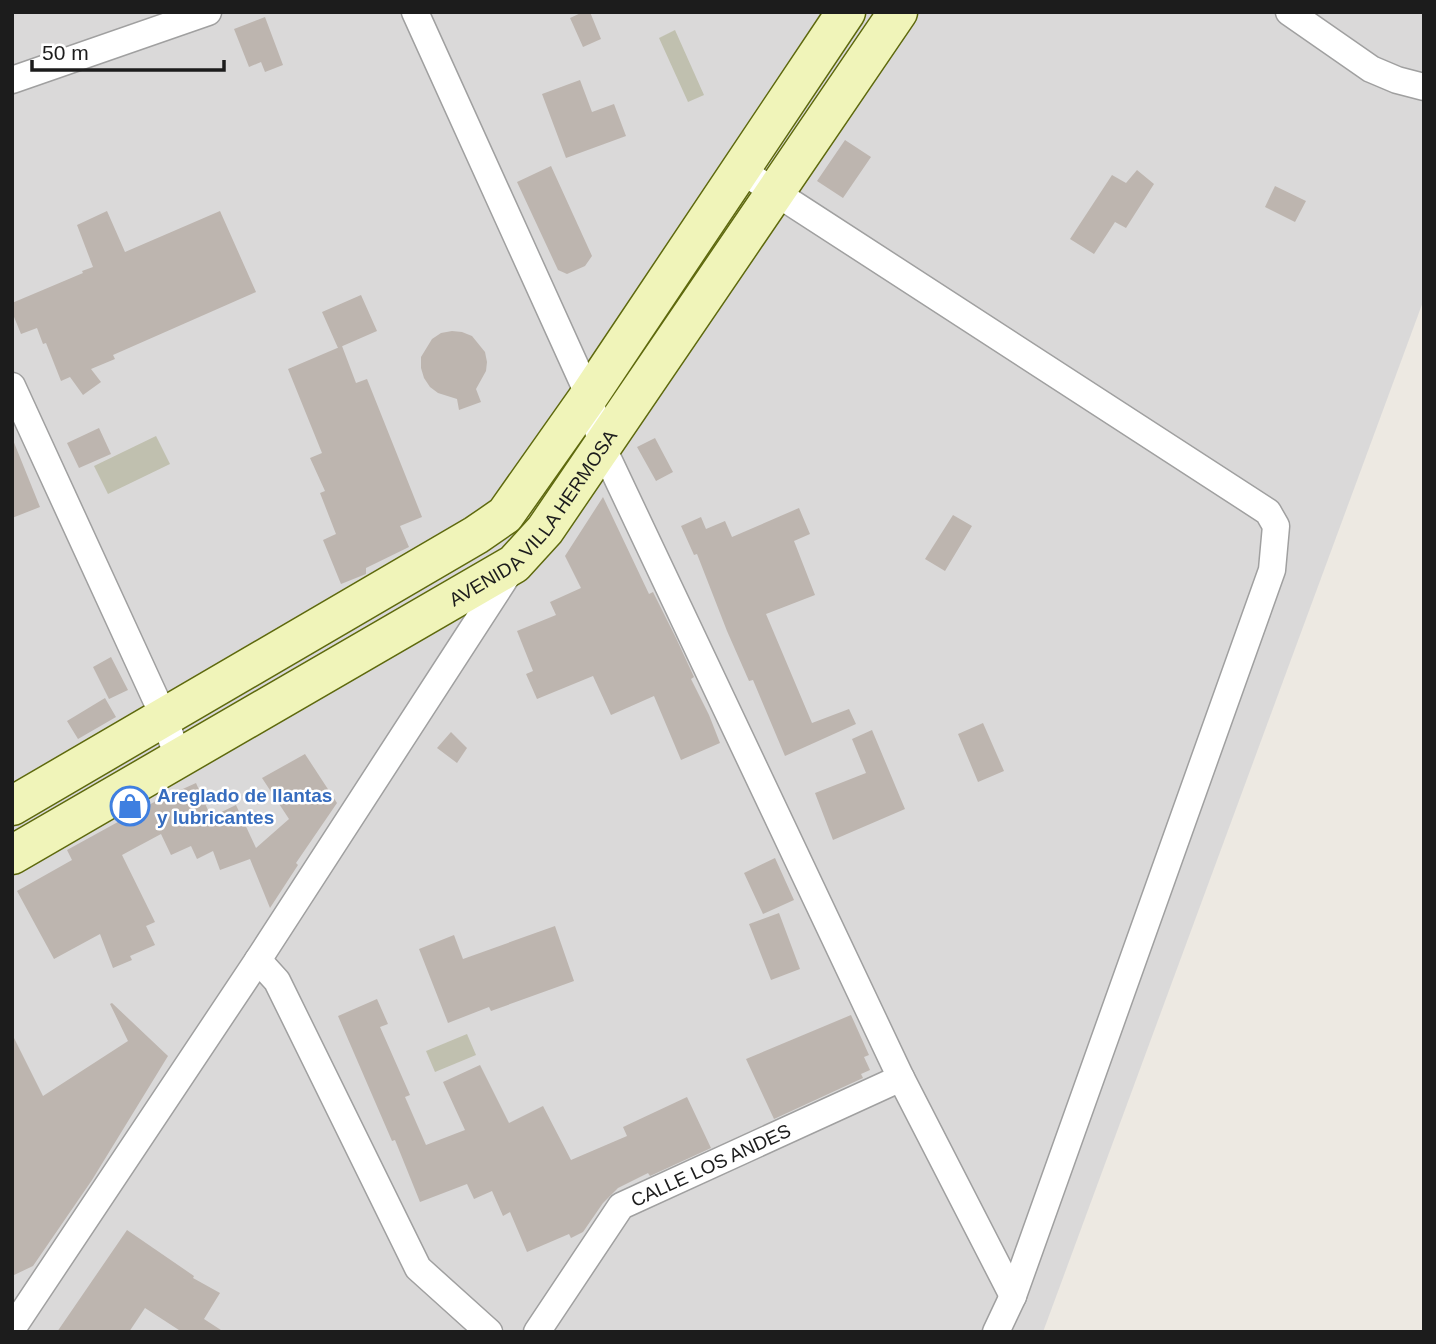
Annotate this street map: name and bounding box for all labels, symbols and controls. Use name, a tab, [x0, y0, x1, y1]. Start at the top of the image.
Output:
scale bar	[32, 28, 224, 72]
text: 50 m	[42, 41, 89, 64]
street label: AVENIDA VILLA HERMOSA	[445, 426, 621, 610]
shop icon: Areglado de llantas y lubricantes	[109, 785, 151, 827]
place label: Areglado de llantas y lubricantes	[157, 785, 332, 828]
street label: CALLE LOS ANDES	[628, 1120, 794, 1211]

